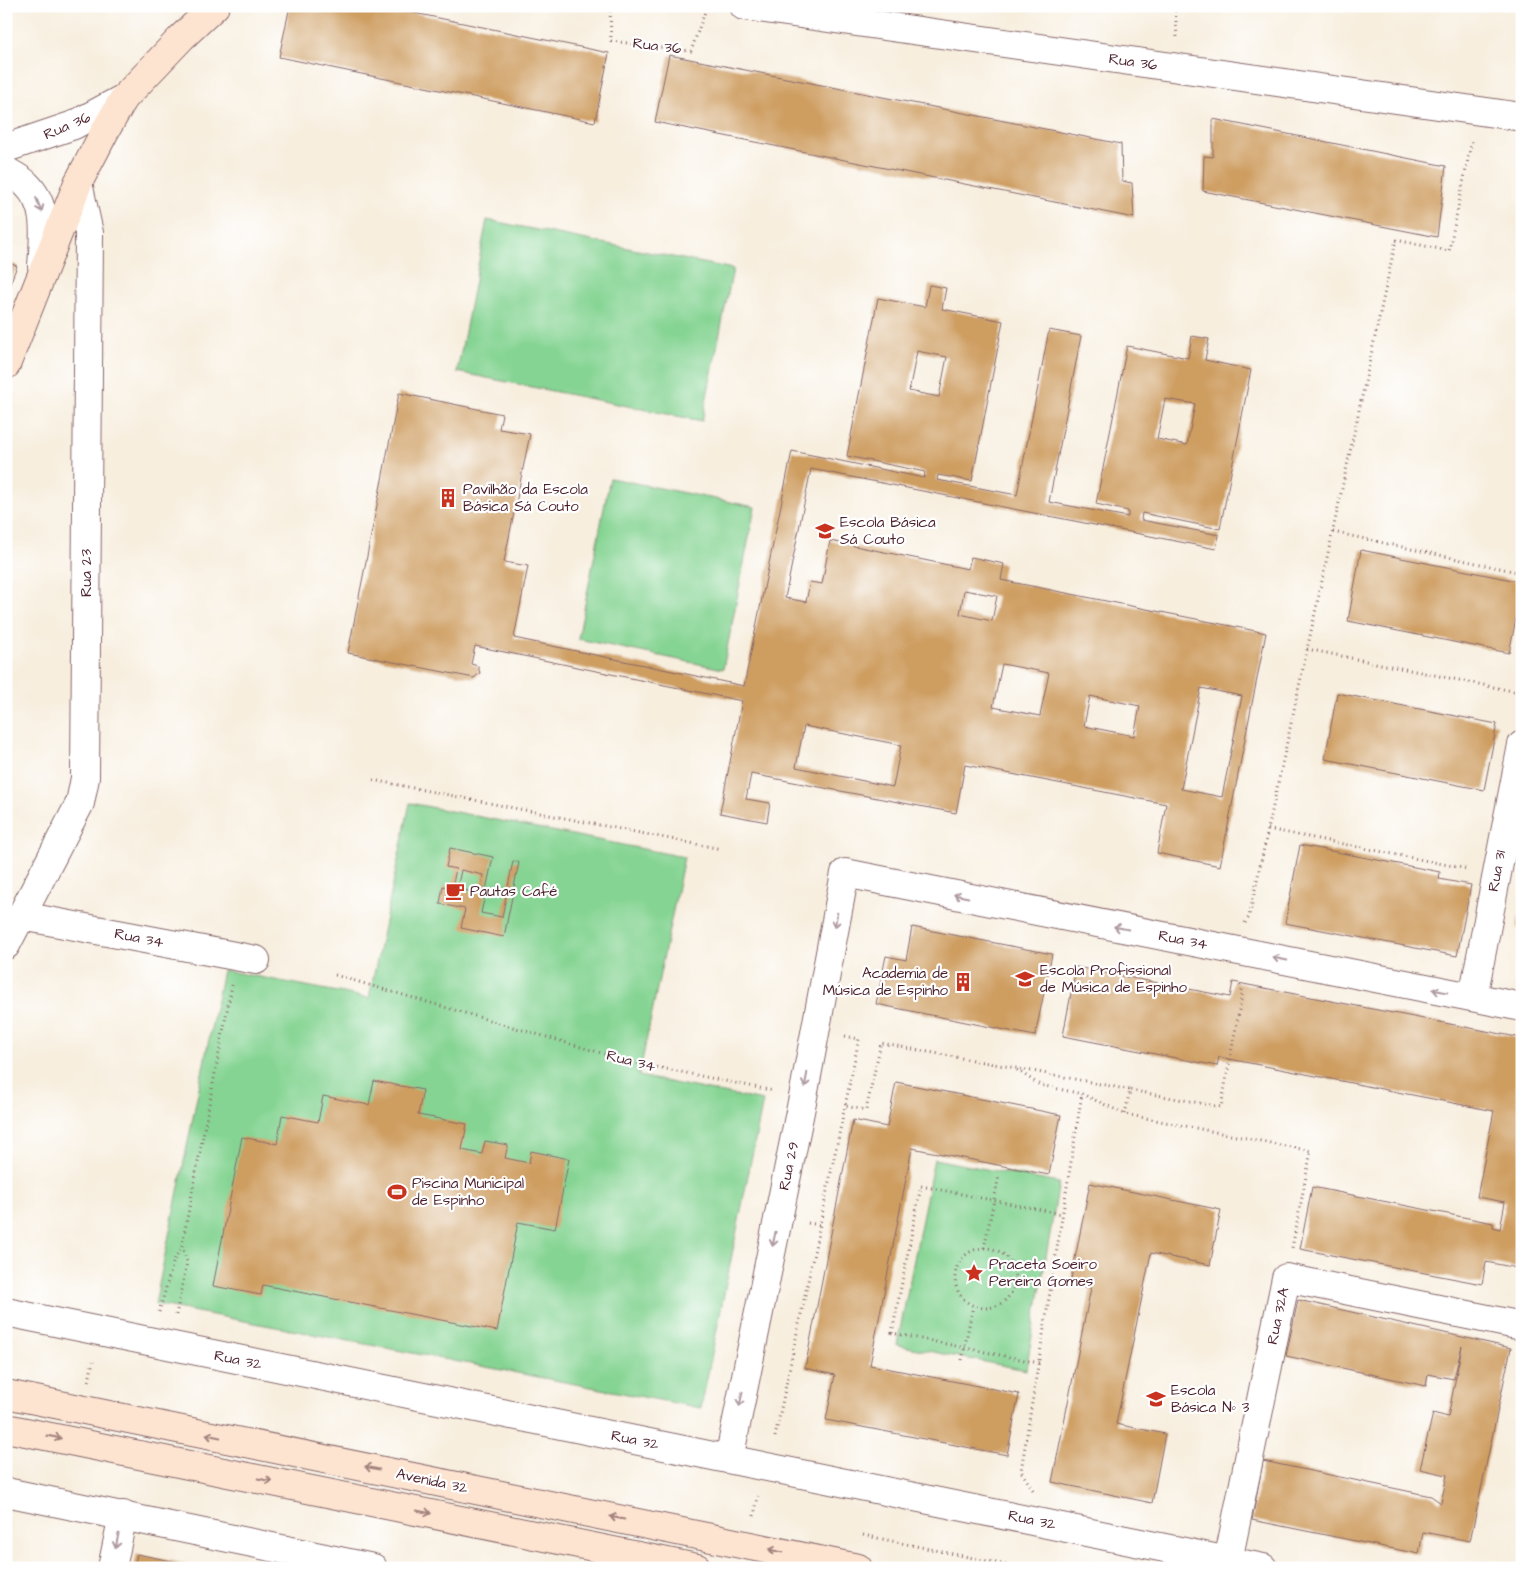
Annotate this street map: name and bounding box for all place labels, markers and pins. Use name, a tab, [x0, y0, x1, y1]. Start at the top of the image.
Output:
place label: Pavilhão da Escola Básica Sá Couto	[463, 479, 588, 517]
building icon: Pavilhão da Escola Básica Sá Couto	[437, 487, 459, 509]
place label: Escola Básica Sá Couto	[840, 512, 936, 550]
school or university icon: Escola Básica Sá Couto	[814, 520, 836, 542]
cafe icon: Pautas Café	[444, 880, 466, 902]
place label: Pautas Café	[470, 881, 557, 902]
place label: Escola Profissional de Música de Espinho	[1040, 960, 1188, 998]
place label: Academia de Música de Espinho	[823, 963, 949, 1001]
school or university icon: Escola Profissional de Música de Espinho	[1014, 968, 1036, 990]
building icon: Academia de Música de Espinho	[952, 971, 974, 993]
place label: Piscina Municipal de Espinho	[412, 1173, 524, 1211]
sports icon: Piscina Municipal de Espinho	[386, 1181, 408, 1203]
place label: Praceta Soeiro Pereira Gomes	[989, 1254, 1098, 1292]
place icon: Praceta Soeiro Pereira Gomes	[963, 1262, 985, 1284]
place label: Escola Básica Nº 3	[1171, 1380, 1250, 1418]
school or university icon: Escola Básica Nº 3	[1145, 1388, 1167, 1410]

